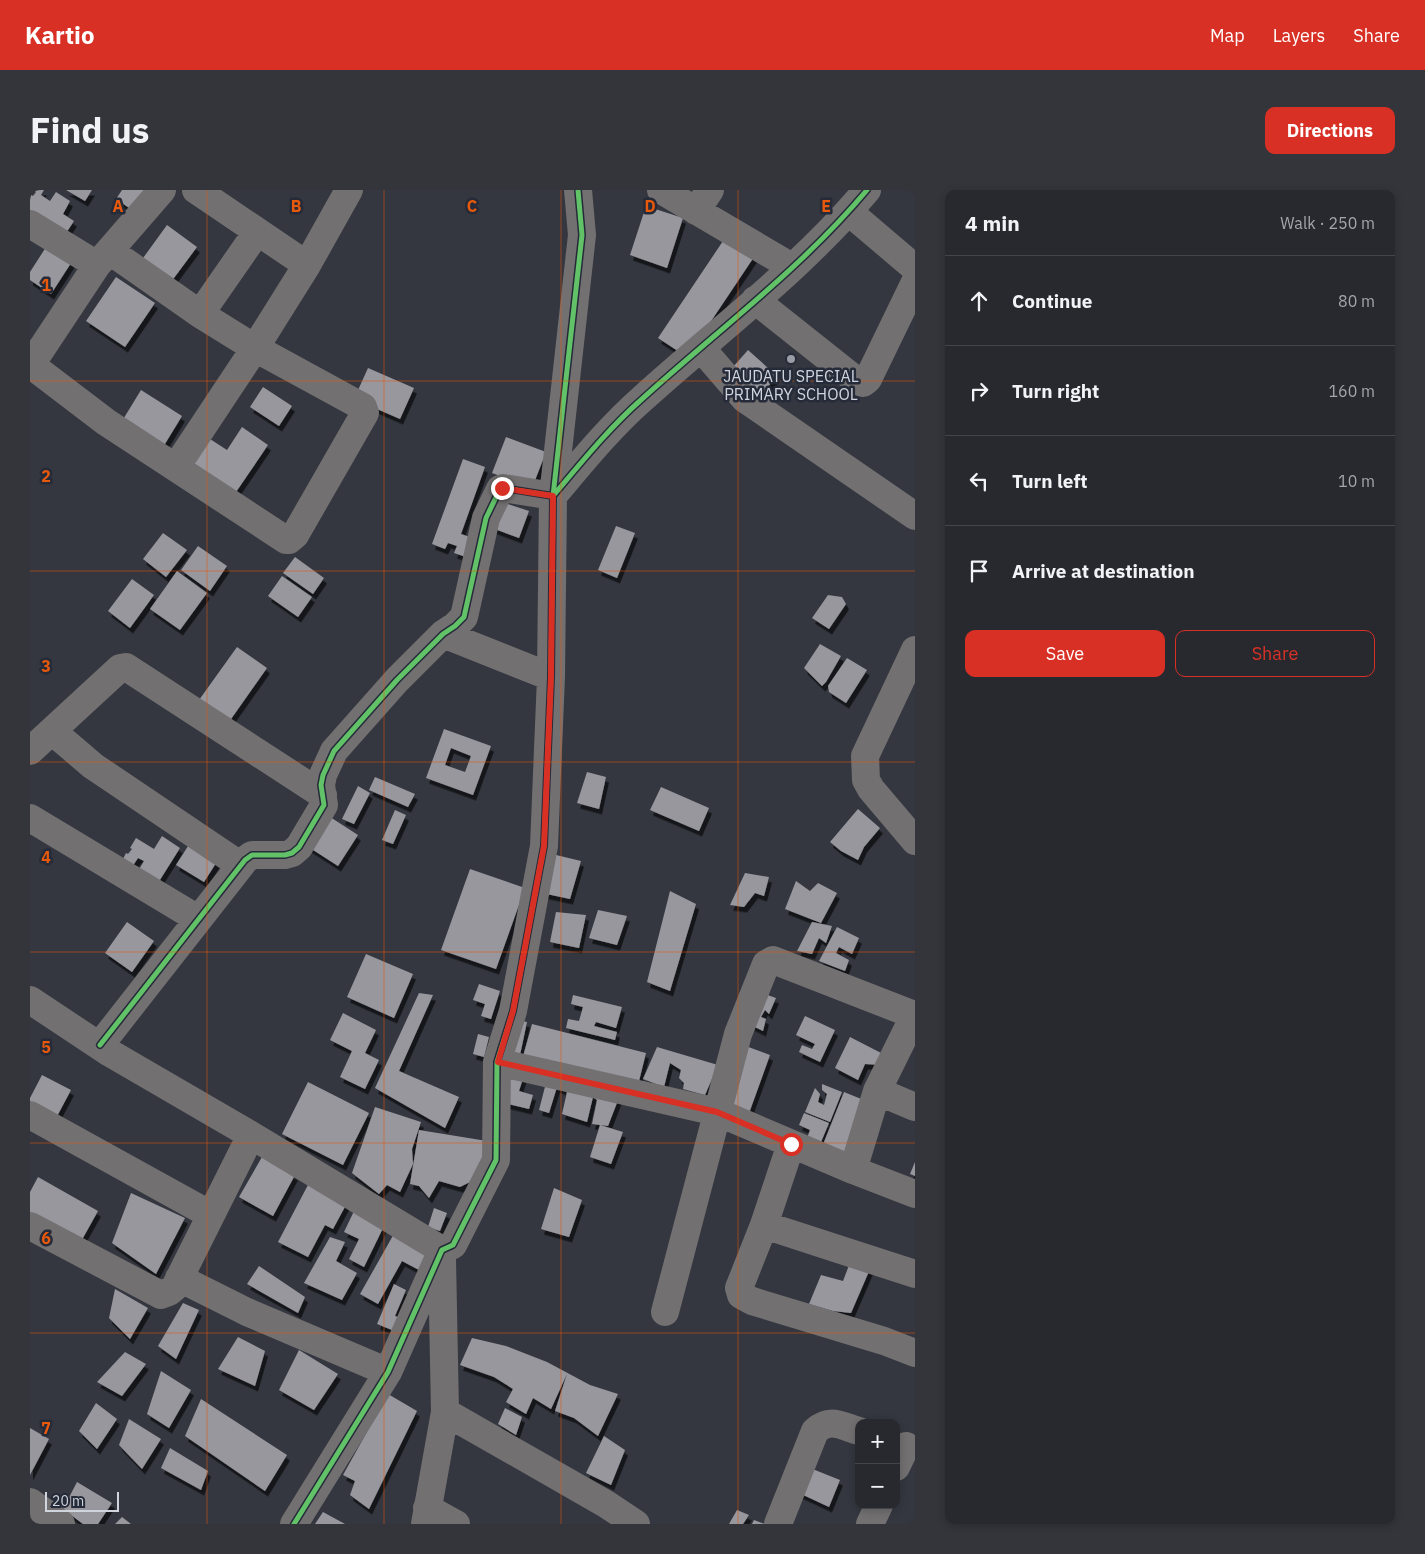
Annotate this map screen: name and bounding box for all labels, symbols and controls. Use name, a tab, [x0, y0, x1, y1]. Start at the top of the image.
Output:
text: Kartio	[25, 19, 95, 51]
text: Map	[1210, 24, 1245, 47]
text: Layers	[1273, 24, 1325, 47]
text: Share	[1353, 24, 1400, 47]
text: Find us	[30, 107, 149, 153]
button: Directions	[1265, 107, 1395, 154]
text: A	[113, 196, 124, 216]
text: B	[291, 196, 302, 216]
text: C	[467, 196, 477, 216]
text: D	[644, 196, 656, 216]
text: E	[821, 196, 831, 216]
text: 4 min	[965, 209, 1020, 237]
text: Walk · 250 m	[1280, 213, 1375, 233]
text: 1	[41, 275, 51, 295]
icon: ahead	[965, 287, 993, 315]
text: Continue	[1012, 289, 1092, 313]
text: 80 m	[1338, 291, 1375, 311]
marker: JAUDATU SPECIAL PRIMARY SCHOOL	[785, 353, 797, 365]
place label: JAUDATU SPECIAL PRIMARY SCHOOL	[723, 366, 859, 404]
icon: right	[965, 377, 993, 405]
text: Turn right	[1012, 379, 1099, 403]
text: 160 m	[1328, 381, 1375, 401]
text: 2	[41, 466, 51, 486]
icon: left	[965, 467, 993, 495]
text: Turn left	[1012, 469, 1088, 493]
text: 10 m	[1338, 471, 1375, 491]
route end	[491, 477, 514, 500]
icon: arrive	[965, 557, 993, 585]
text: Arrive at destination	[1012, 559, 1195, 583]
button: Save	[965, 630, 1165, 677]
button: Share	[1175, 630, 1375, 677]
text: 3	[41, 656, 51, 676]
text: 4	[41, 847, 51, 867]
text: 5	[41, 1037, 51, 1057]
route start	[780, 1133, 803, 1156]
text: 6	[41, 1228, 51, 1248]
text: 7	[41, 1418, 51, 1438]
map controls	[855, 1419, 900, 1509]
button: +	[855, 1419, 900, 1464]
button: −	[855, 1464, 900, 1509]
scale bar	[45, 1489, 119, 1512]
text: 20 m	[52, 1492, 84, 1510]

